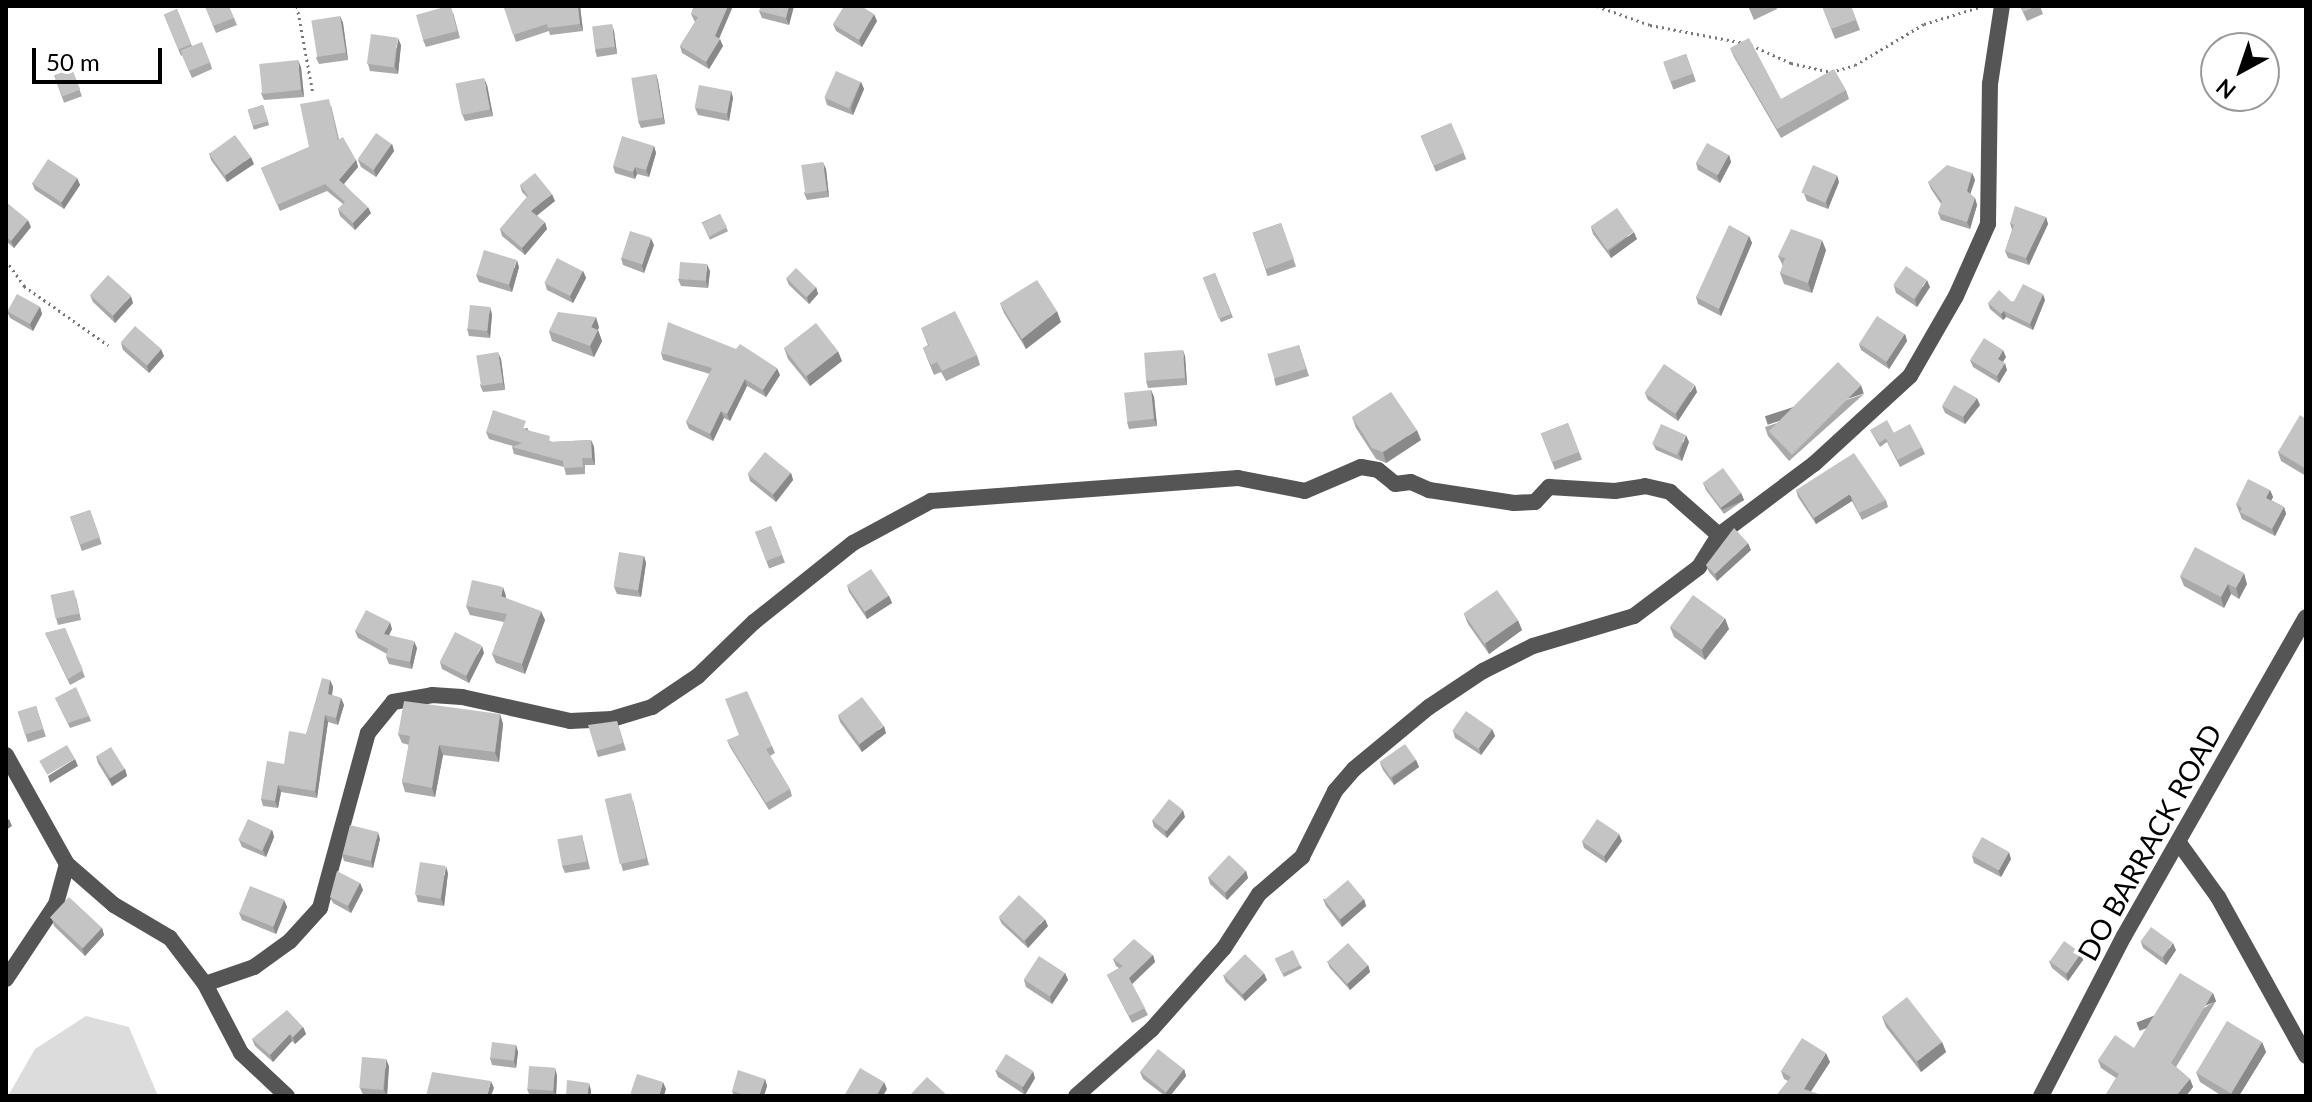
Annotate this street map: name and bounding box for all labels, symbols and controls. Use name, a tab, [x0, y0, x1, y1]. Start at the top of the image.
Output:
scale bar	[36, 32, 166, 82]
north arrow	[2200, 32, 2280, 112]
text: 50 m	[46, 47, 100, 76]
text: N	[2210, 73, 2241, 105]
street label: DO BARRACK ROAD	[2070, 718, 2228, 966]

